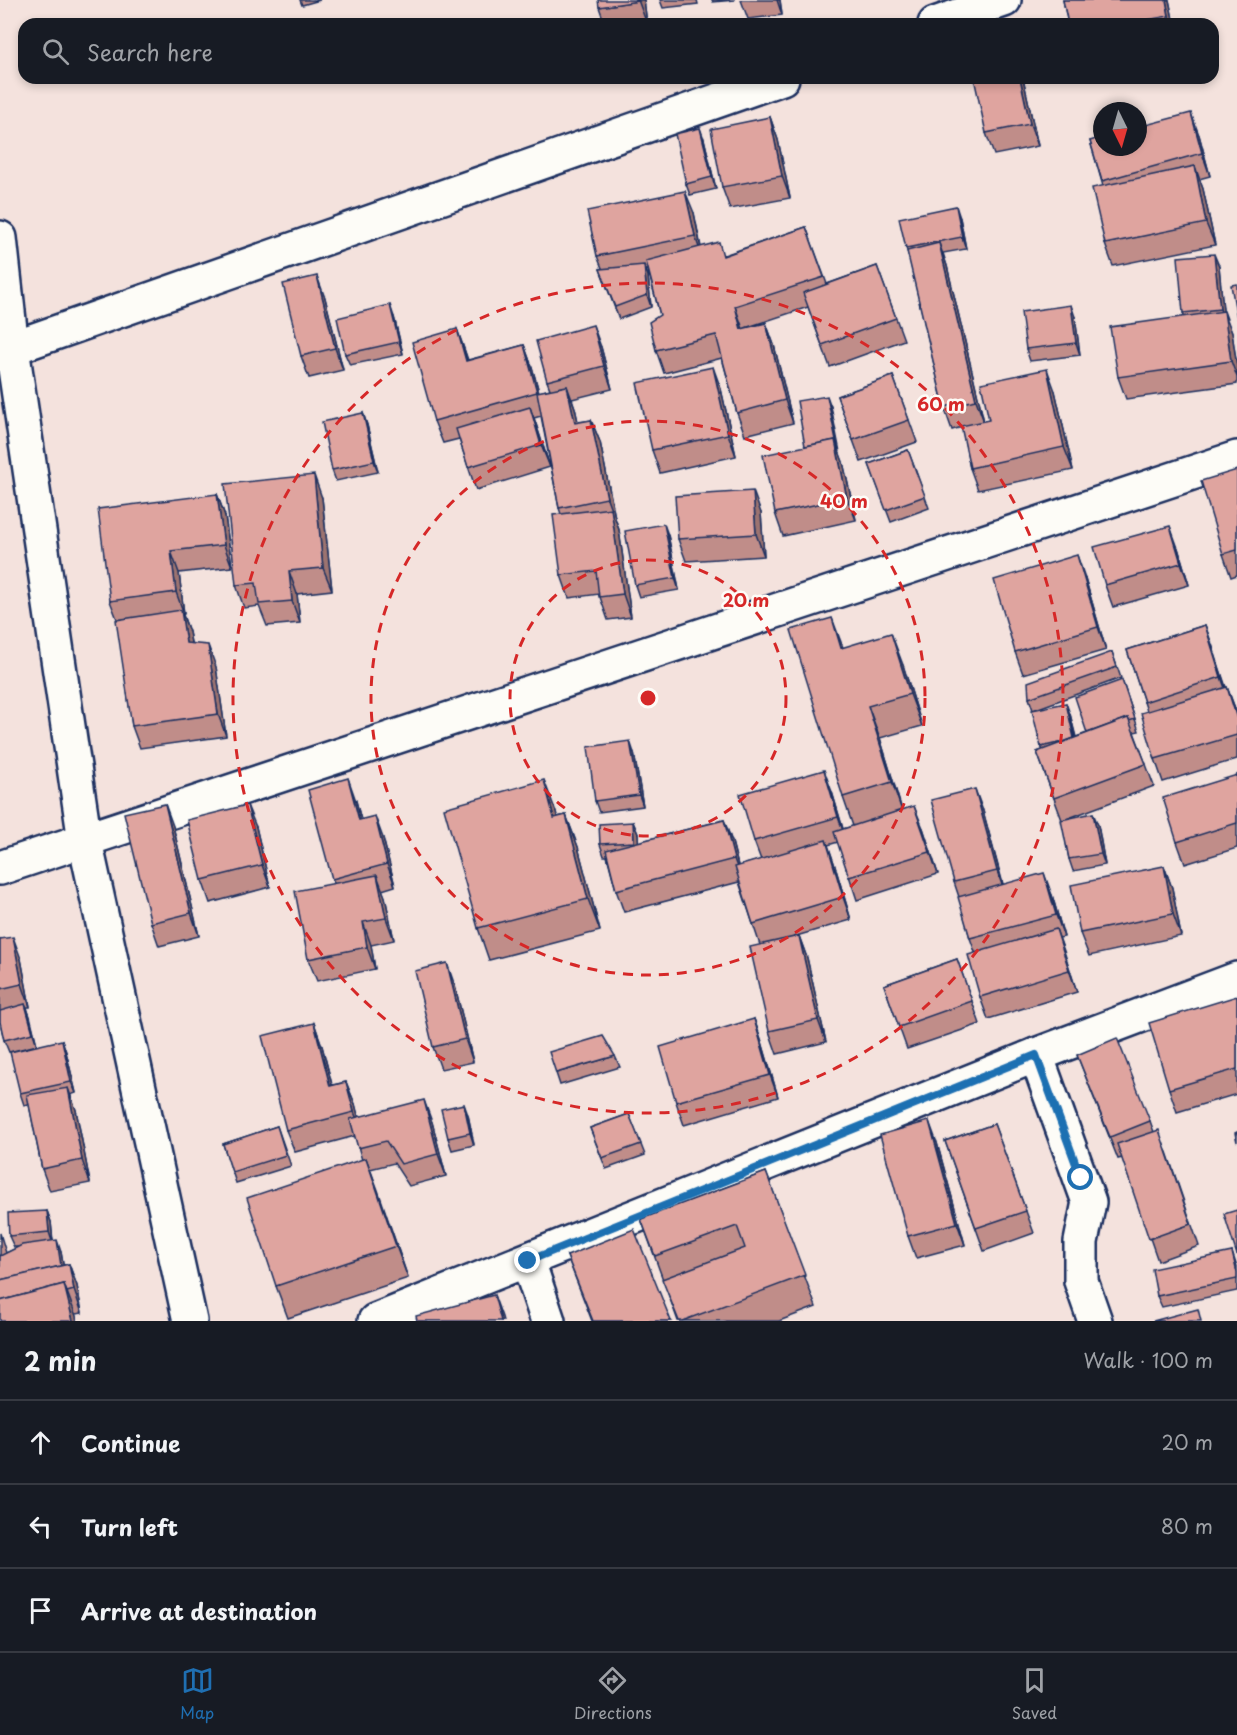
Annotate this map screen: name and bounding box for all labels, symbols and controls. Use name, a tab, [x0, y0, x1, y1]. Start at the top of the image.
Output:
search box	[18, 18, 1219, 84]
icon: search	[39, 35, 72, 68]
text: Search here	[87, 35, 213, 68]
north arrow	[1093, 102, 1147, 156]
text: 60 m	[917, 390, 965, 417]
text: 40 m	[820, 487, 868, 514]
text: 20 m	[723, 586, 769, 613]
centre of rings	[638, 688, 658, 708]
route start	[1067, 1164, 1093, 1190]
route end	[514, 1247, 540, 1273]
text: 2 min	[24, 1341, 97, 1380]
text: Walk · 100 m	[1083, 1345, 1213, 1375]
icon: ahead	[24, 1426, 57, 1459]
text: Continue	[81, 1426, 180, 1459]
text: 20 m	[1161, 1427, 1213, 1457]
icon: left	[24, 1510, 57, 1543]
text: Turn left	[81, 1510, 178, 1543]
text: 80 m	[1161, 1511, 1213, 1541]
icon: arrive	[24, 1594, 57, 1627]
text: Arrive at destination	[81, 1594, 317, 1627]
tab: Map	[180, 1664, 214, 1724]
tab: Directions	[574, 1664, 652, 1724]
tab: Saved	[1012, 1664, 1057, 1724]

